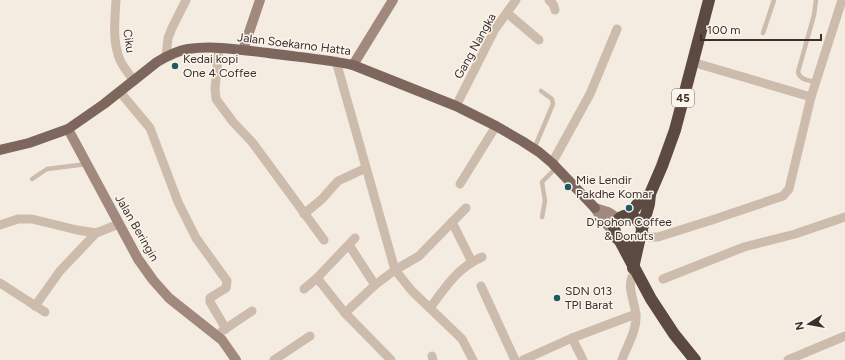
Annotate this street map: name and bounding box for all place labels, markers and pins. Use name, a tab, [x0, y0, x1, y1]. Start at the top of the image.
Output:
place label: Kedai kopi One 4 Coffee	[183, 52, 257, 80]
marker: Kedai kopi One 4 Coffee	[170, 61, 180, 71]
place label: Mie Lendir Pakdhe Komar	[576, 173, 652, 201]
marker: Mie Lendir Pakdhe Komar	[563, 182, 573, 192]
marker: D'pohon Coffee & Donuts	[624, 203, 634, 213]
place label: D'pohon Coffee & Donuts	[586, 215, 672, 243]
place label: SDN 013 TPI Barat	[565, 284, 613, 312]
marker: SDN 013 TPI Barat	[552, 293, 562, 303]

